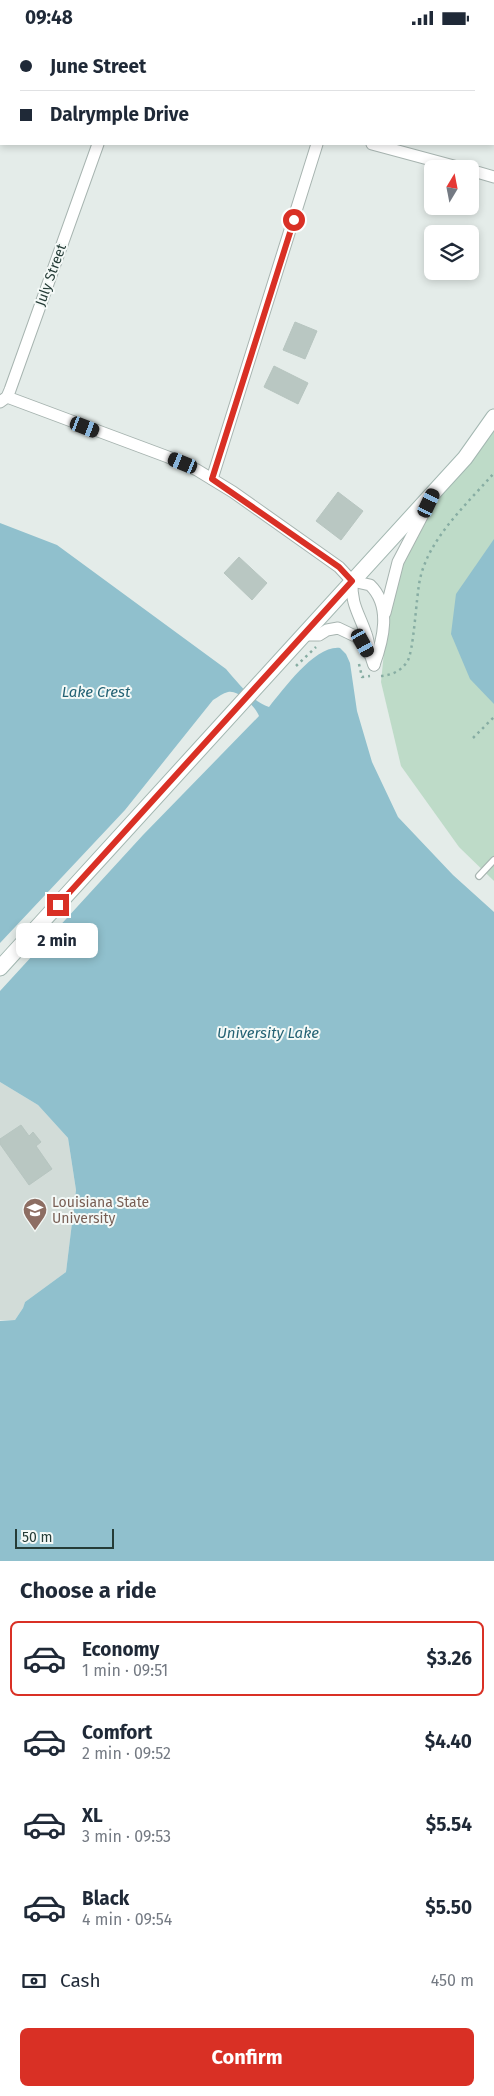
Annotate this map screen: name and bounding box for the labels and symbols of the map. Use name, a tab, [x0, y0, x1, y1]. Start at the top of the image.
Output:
north arrow	[424, 160, 479, 215]
route start	[283, 209, 305, 231]
street label: July Street	[32, 241, 70, 308]
car	[68, 415, 101, 439]
car	[166, 450, 199, 476]
car	[415, 486, 442, 520]
car	[349, 626, 376, 660]
water label: Lake Crest	[62, 683, 131, 701]
route end	[47, 894, 69, 916]
callout: 2 min	[17, 923, 99, 957]
water label: University Lake	[217, 1024, 319, 1042]
place label: Louisiana State University	[52, 1194, 149, 1227]
school or university icon: Louisiana State University	[22, 1197, 48, 1231]
scale bar	[15, 1526, 114, 1549]

